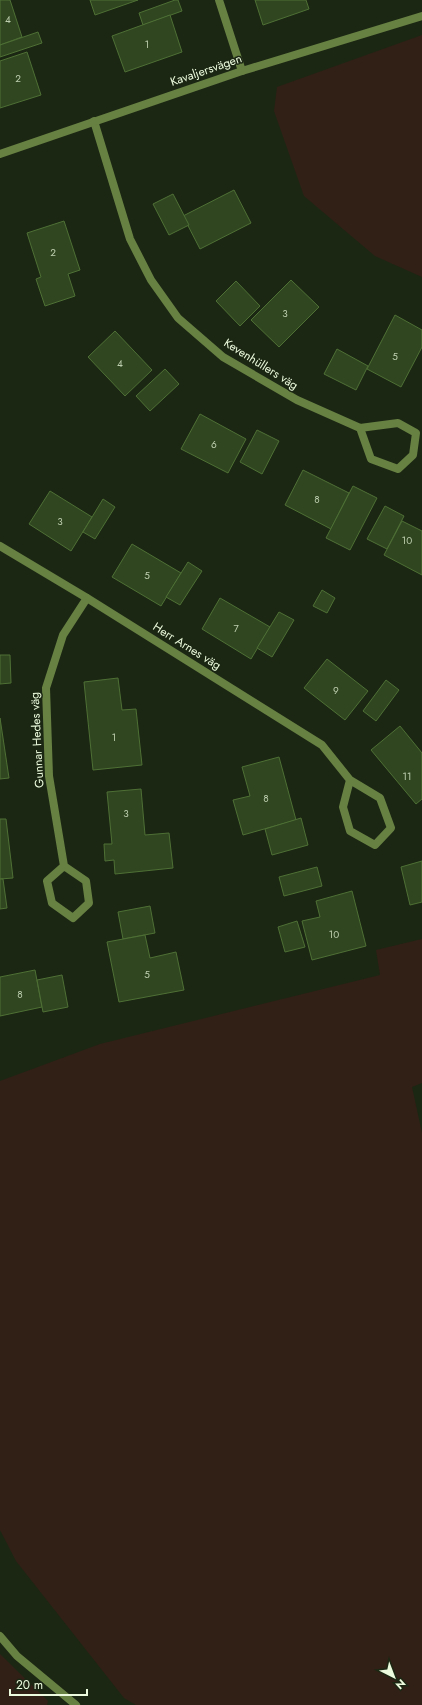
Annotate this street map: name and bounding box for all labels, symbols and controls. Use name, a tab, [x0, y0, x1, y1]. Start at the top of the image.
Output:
house number: 4	[5, 12, 11, 27]
house number: 1	[145, 37, 149, 52]
street label: Kavaljersvägen	[168, 49, 244, 91]
house number: 2	[15, 71, 21, 86]
house number: 2	[50, 245, 56, 260]
house number: 3	[282, 306, 288, 321]
street label: Kevenhüllers väg	[220, 334, 302, 394]
house number: 5	[392, 349, 398, 364]
house number: 4	[117, 356, 123, 371]
house number: 6	[211, 437, 217, 452]
house number: 8	[314, 492, 320, 507]
house number: 3	[57, 514, 63, 529]
house number: 10	[402, 533, 412, 548]
house number: 5	[144, 568, 150, 583]
street label: Herr Arnes väg	[149, 618, 225, 674]
house number: 7	[233, 621, 239, 636]
house number: 9	[333, 683, 339, 698]
street label: Gunnar Hedes väg	[26, 692, 48, 788]
house number: 1	[112, 730, 116, 745]
house number: 11	[403, 769, 412, 784]
house number: 8	[263, 791, 269, 806]
house number: 3	[123, 806, 129, 821]
house number: 10	[329, 927, 339, 942]
house number: 5	[144, 967, 150, 982]
house number: 8	[17, 987, 23, 1002]
north arrow	[374, 1657, 414, 1697]
scale bar	[10, 1671, 87, 1697]
text: 20 m	[16, 1676, 43, 1694]
text: N	[392, 1676, 409, 1693]

